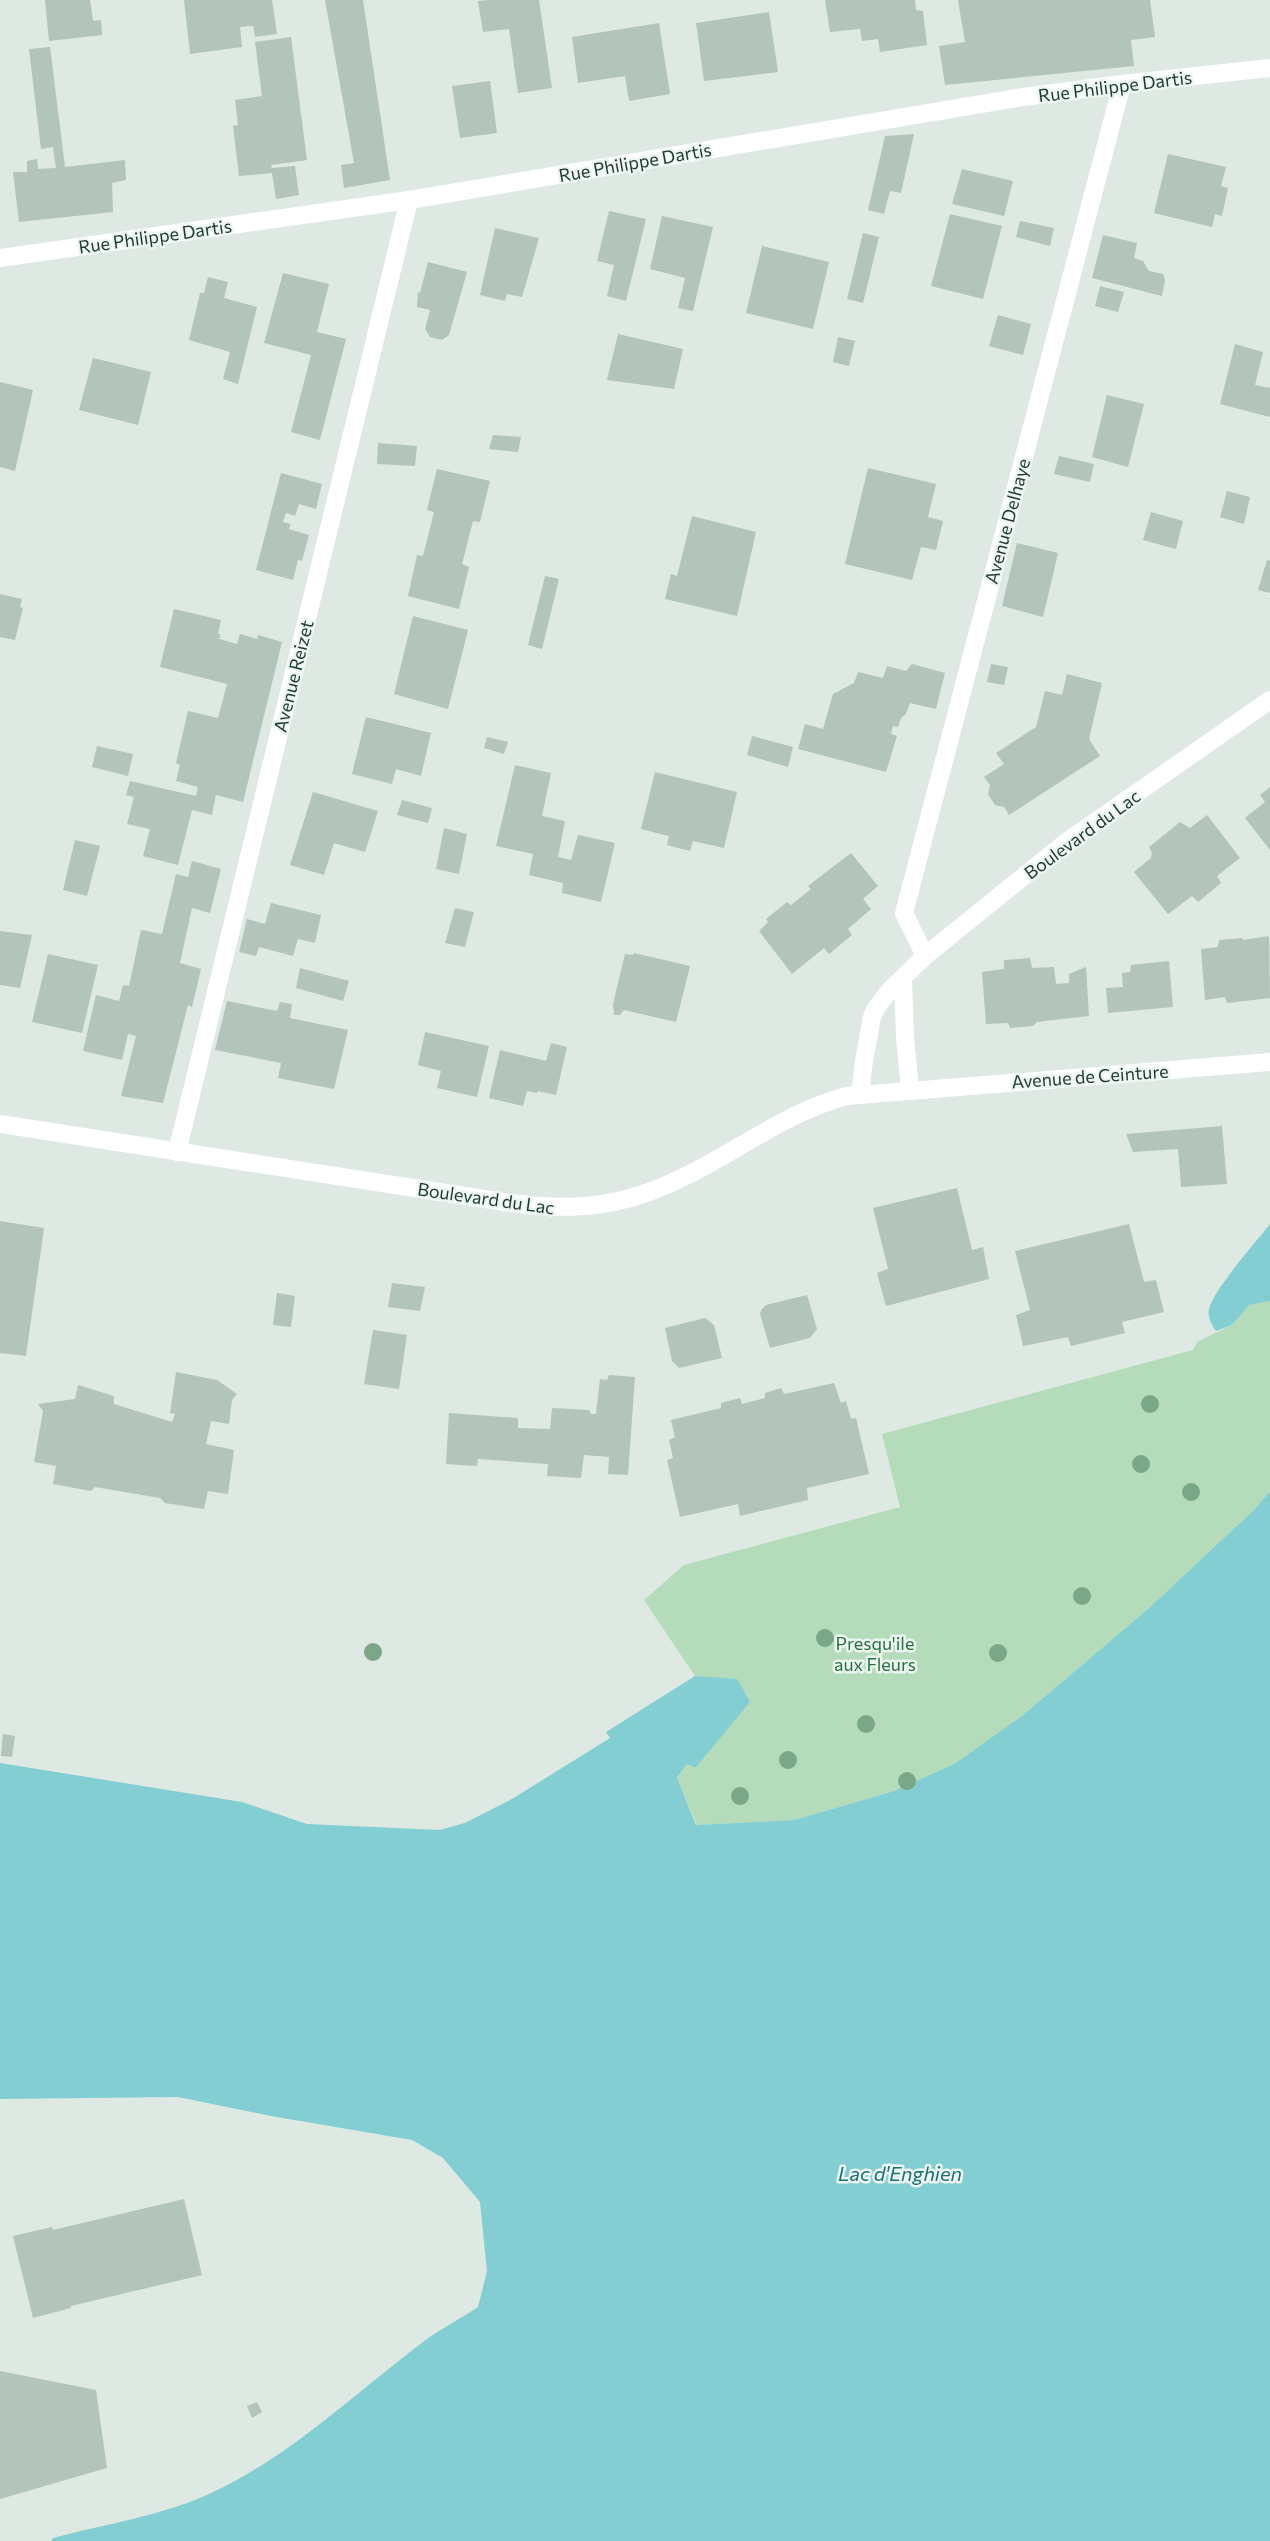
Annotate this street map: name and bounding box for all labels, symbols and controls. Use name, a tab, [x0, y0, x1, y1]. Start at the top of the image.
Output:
street label: Rue Philippe Dartis	[1037, 66, 1193, 106]
street label: Rue Philippe Dartis	[557, 138, 713, 186]
street label: Rue Philippe Dartis	[77, 214, 233, 258]
street label: Avenue Delhaye	[980, 456, 1034, 586]
street label: Avenue Reizet	[268, 618, 318, 734]
street label: Boulevard du Lac	[1020, 784, 1144, 883]
street label: Avenue de Ceinture	[1011, 1060, 1169, 1092]
street label: Boulevard du Lac	[416, 1178, 556, 1219]
park label: Presqu'ile aux Fleurs	[834, 1632, 916, 1675]
water label: Lac d'Enghien	[838, 2161, 962, 2185]

